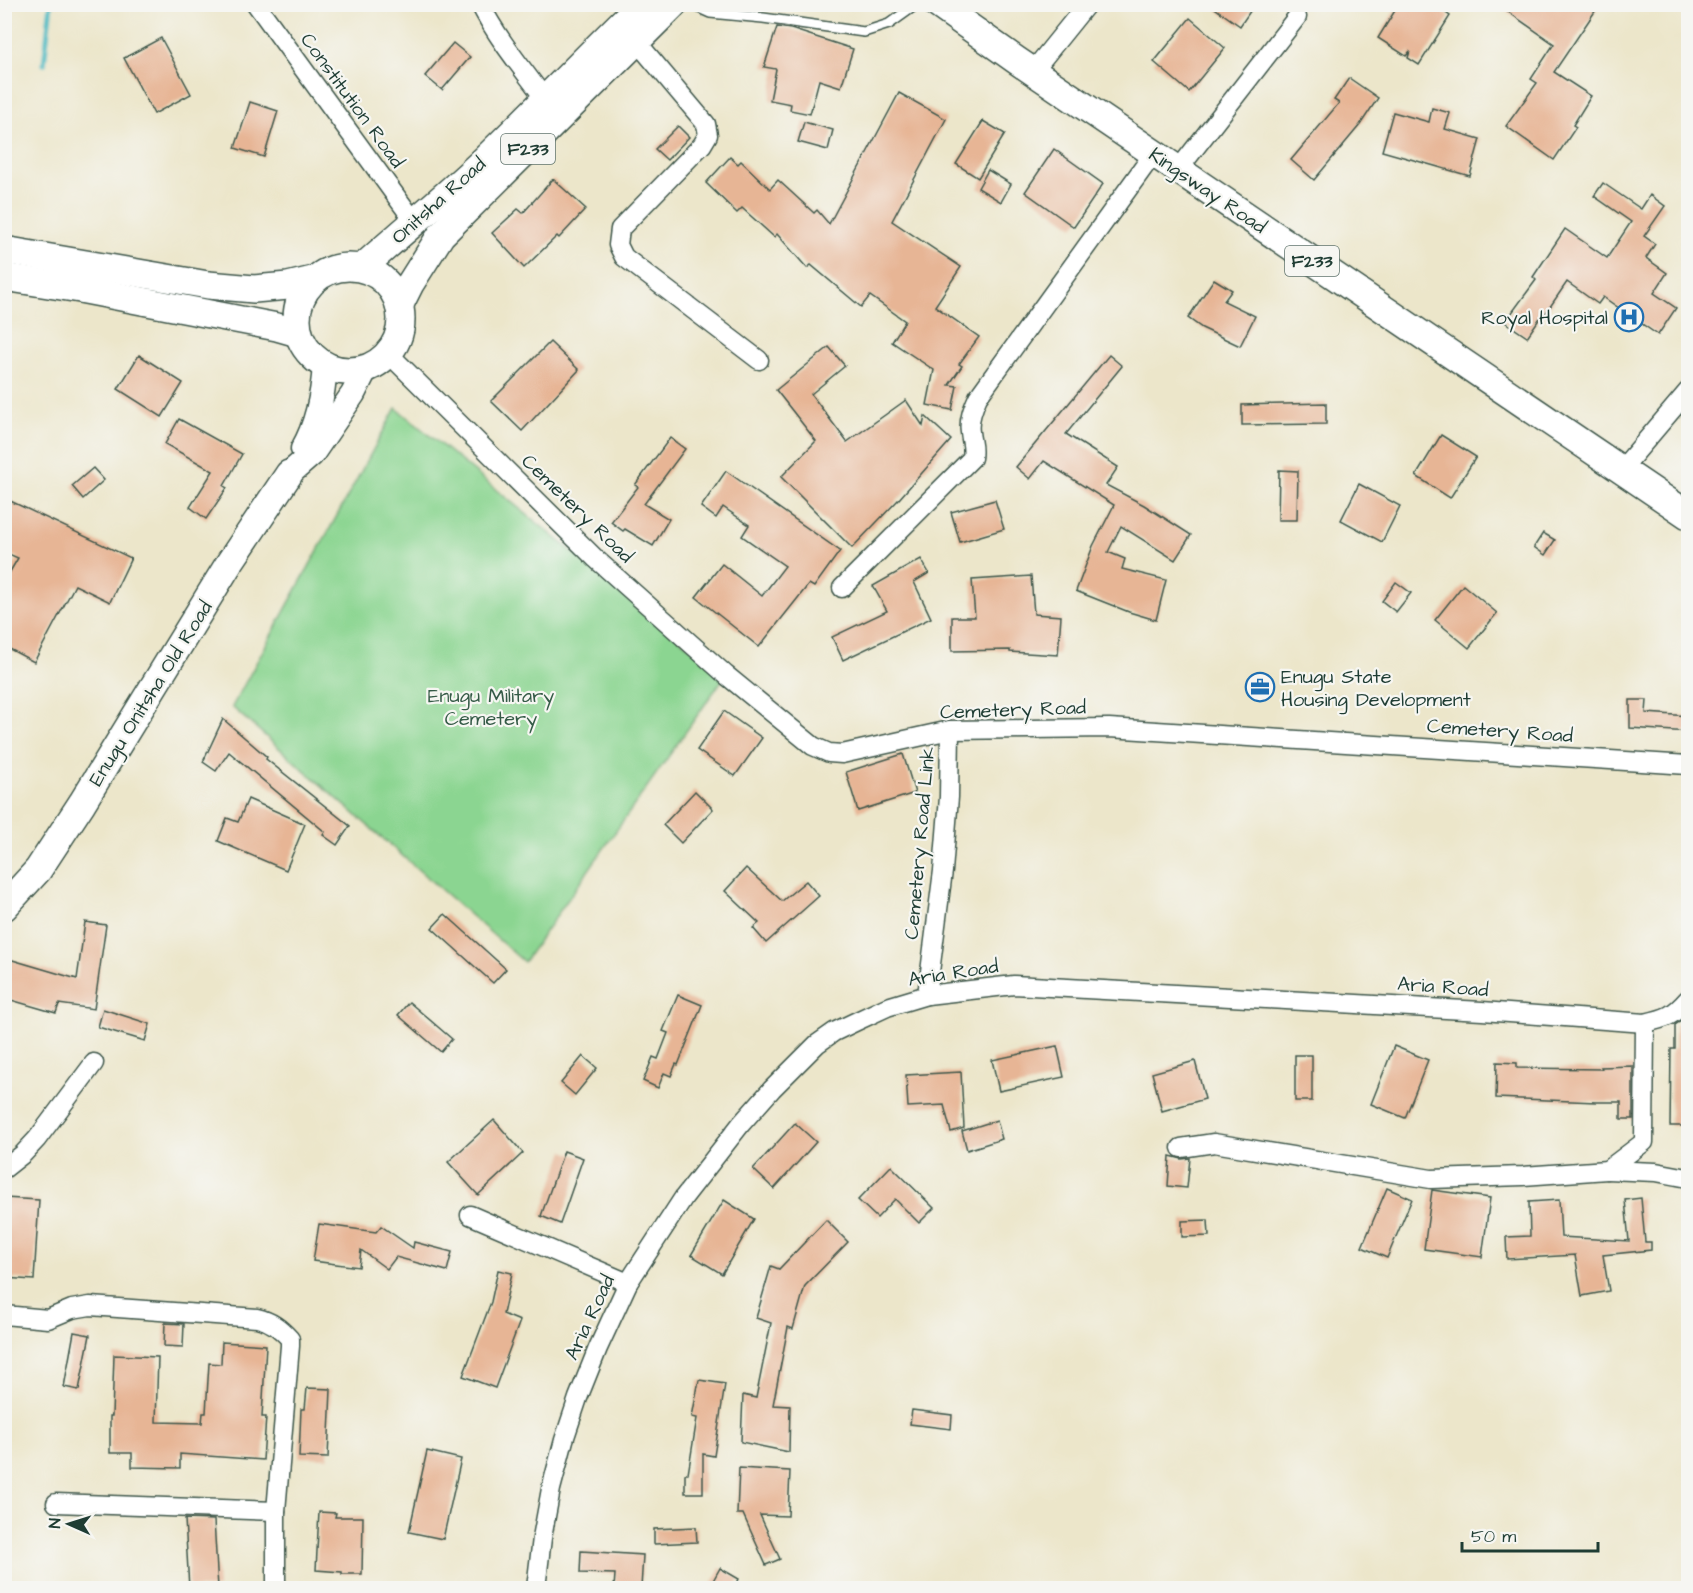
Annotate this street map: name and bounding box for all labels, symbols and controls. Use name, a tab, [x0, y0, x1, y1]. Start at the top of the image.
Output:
street label: Constitution Road	[294, 27, 411, 174]
road number: F233	[501, 134, 555, 164]
street label: Kingsway Road	[1142, 141, 1272, 242]
street label: Onitsha Road	[385, 151, 492, 251]
road number: F233	[1285, 246, 1339, 276]
hospital icon: Royal Hospital	[1613, 301, 1645, 333]
place label: Royal Hospital	[1481, 304, 1608, 333]
street label: Cemetery Road	[514, 448, 640, 570]
street label: Enugu Onitsha Old Road	[82, 595, 220, 792]
place label: Enugu State Housing Development	[1281, 663, 1471, 715]
office icon: Enugu State Housing Development	[1244, 671, 1276, 703]
park label: Enugu Military Cemetery	[428, 682, 554, 734]
street label: Cemetery Road	[939, 693, 1087, 728]
street label: Cemetery Road	[1426, 712, 1574, 751]
street label: Cemetery Road Link	[898, 746, 943, 941]
street label: Aria Road	[906, 952, 1000, 994]
street label: Aria Road	[1397, 970, 1489, 1004]
street label: Aria Road	[558, 1270, 622, 1365]
north arrow	[39, 1494, 99, 1554]
scale bar	[1462, 1515, 1598, 1553]
text: N	[44, 1518, 66, 1529]
text: 50 m	[1471, 1524, 1516, 1549]

